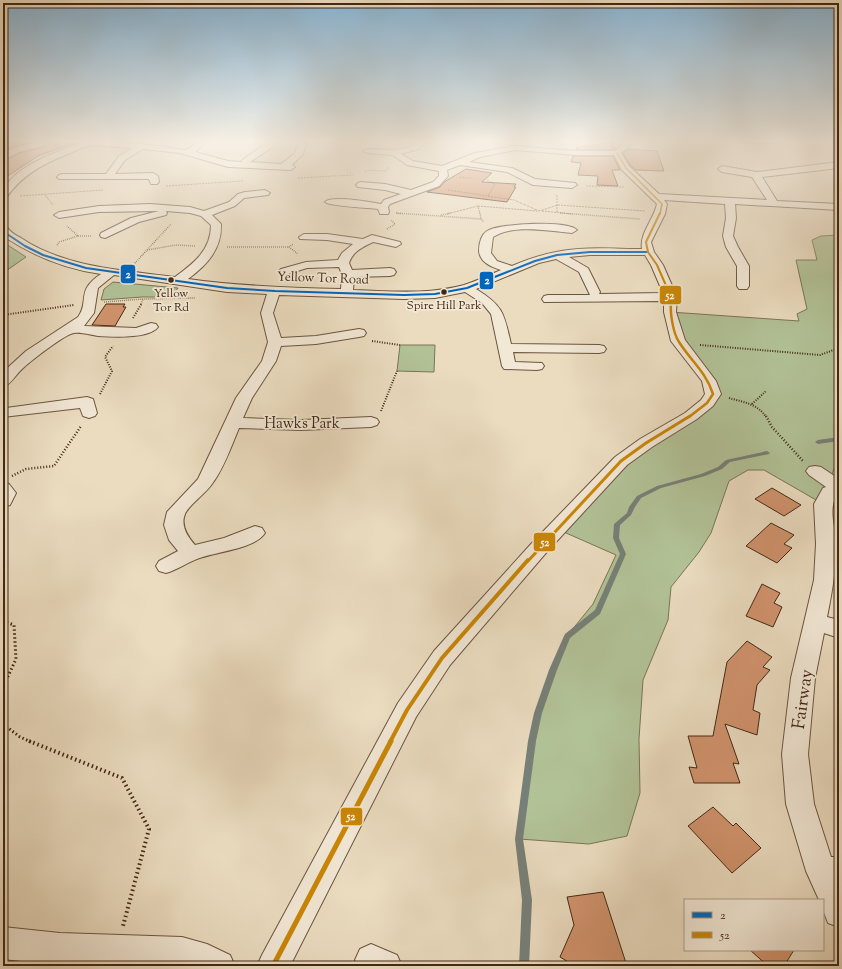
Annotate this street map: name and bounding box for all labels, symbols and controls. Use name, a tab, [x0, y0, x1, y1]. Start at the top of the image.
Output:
line badge: 2	[120, 264, 136, 284]
text: 2	[125, 267, 131, 283]
street label: Yellow Tor Road	[276, 268, 370, 290]
line badge: 2	[479, 271, 494, 290]
text: 2	[484, 273, 490, 289]
marker: Yellow Tor Rd	[166, 275, 176, 285]
place label: Yellow Tor Rd	[153, 285, 189, 317]
line badge: 52	[659, 285, 682, 305]
marker: Spire Hill Park	[439, 287, 449, 297]
text: 52	[665, 288, 675, 304]
place label: Spire Hill Park	[407, 297, 482, 315]
street label: Hawks Park	[264, 414, 340, 435]
line badge: 52	[533, 532, 556, 552]
text: 52	[540, 535, 550, 551]
street label: Fairway	[787, 668, 821, 731]
line badge: 52	[340, 807, 363, 826]
text: 52	[346, 809, 356, 825]
legend	[684, 899, 824, 951]
text: 2	[720, 907, 726, 925]
text: 52	[719, 927, 730, 945]

